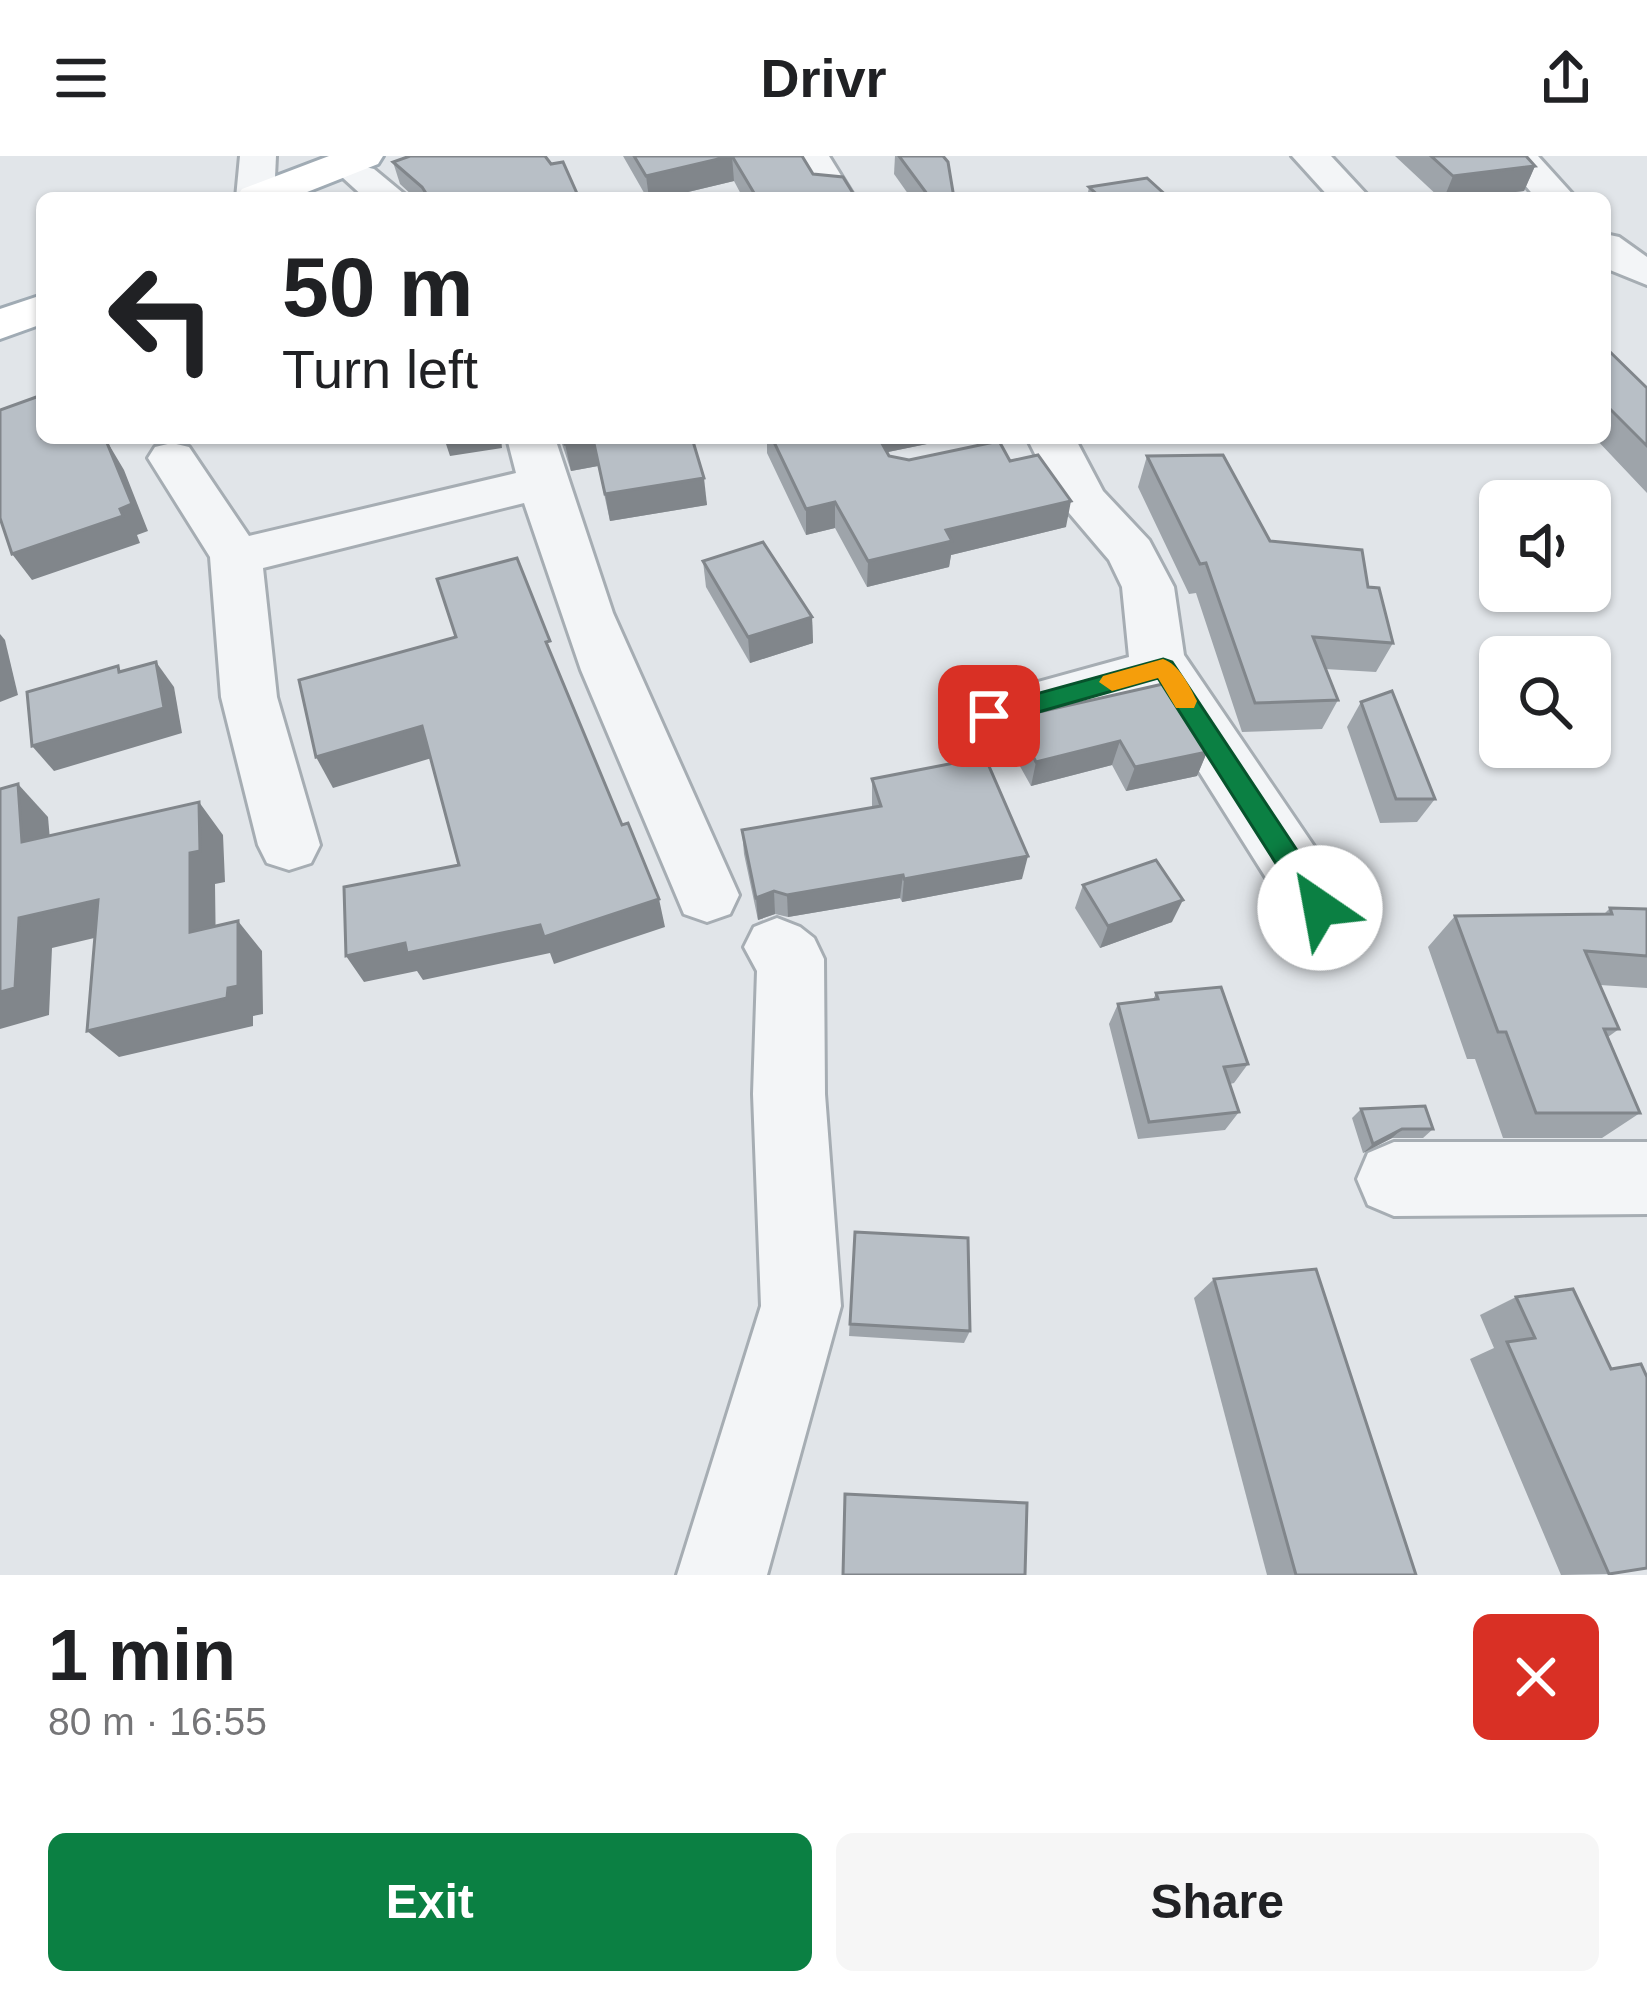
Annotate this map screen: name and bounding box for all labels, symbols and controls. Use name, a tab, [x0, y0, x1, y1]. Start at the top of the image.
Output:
icon: menu	[48, 45, 114, 111]
icon: share	[1533, 45, 1599, 111]
text: Drivr	[760, 48, 887, 108]
icon: left	[84, 240, 240, 396]
text: 50 m	[282, 240, 473, 334]
text: Turn left	[282, 339, 478, 399]
map controls	[1479, 480, 1611, 768]
button: sound	[1479, 480, 1611, 612]
button: search	[1479, 636, 1611, 768]
pin	[938, 665, 1040, 767]
icon: arrive	[956, 683, 1022, 749]
position arrow	[1257, 845, 1383, 971]
button: close	[1473, 1614, 1599, 1740]
text: 1 min	[48, 1615, 236, 1695]
text: 80 m · 16:55	[48, 1700, 267, 1743]
button: Exit	[48, 1833, 812, 1971]
button: Share	[836, 1833, 1599, 1971]

